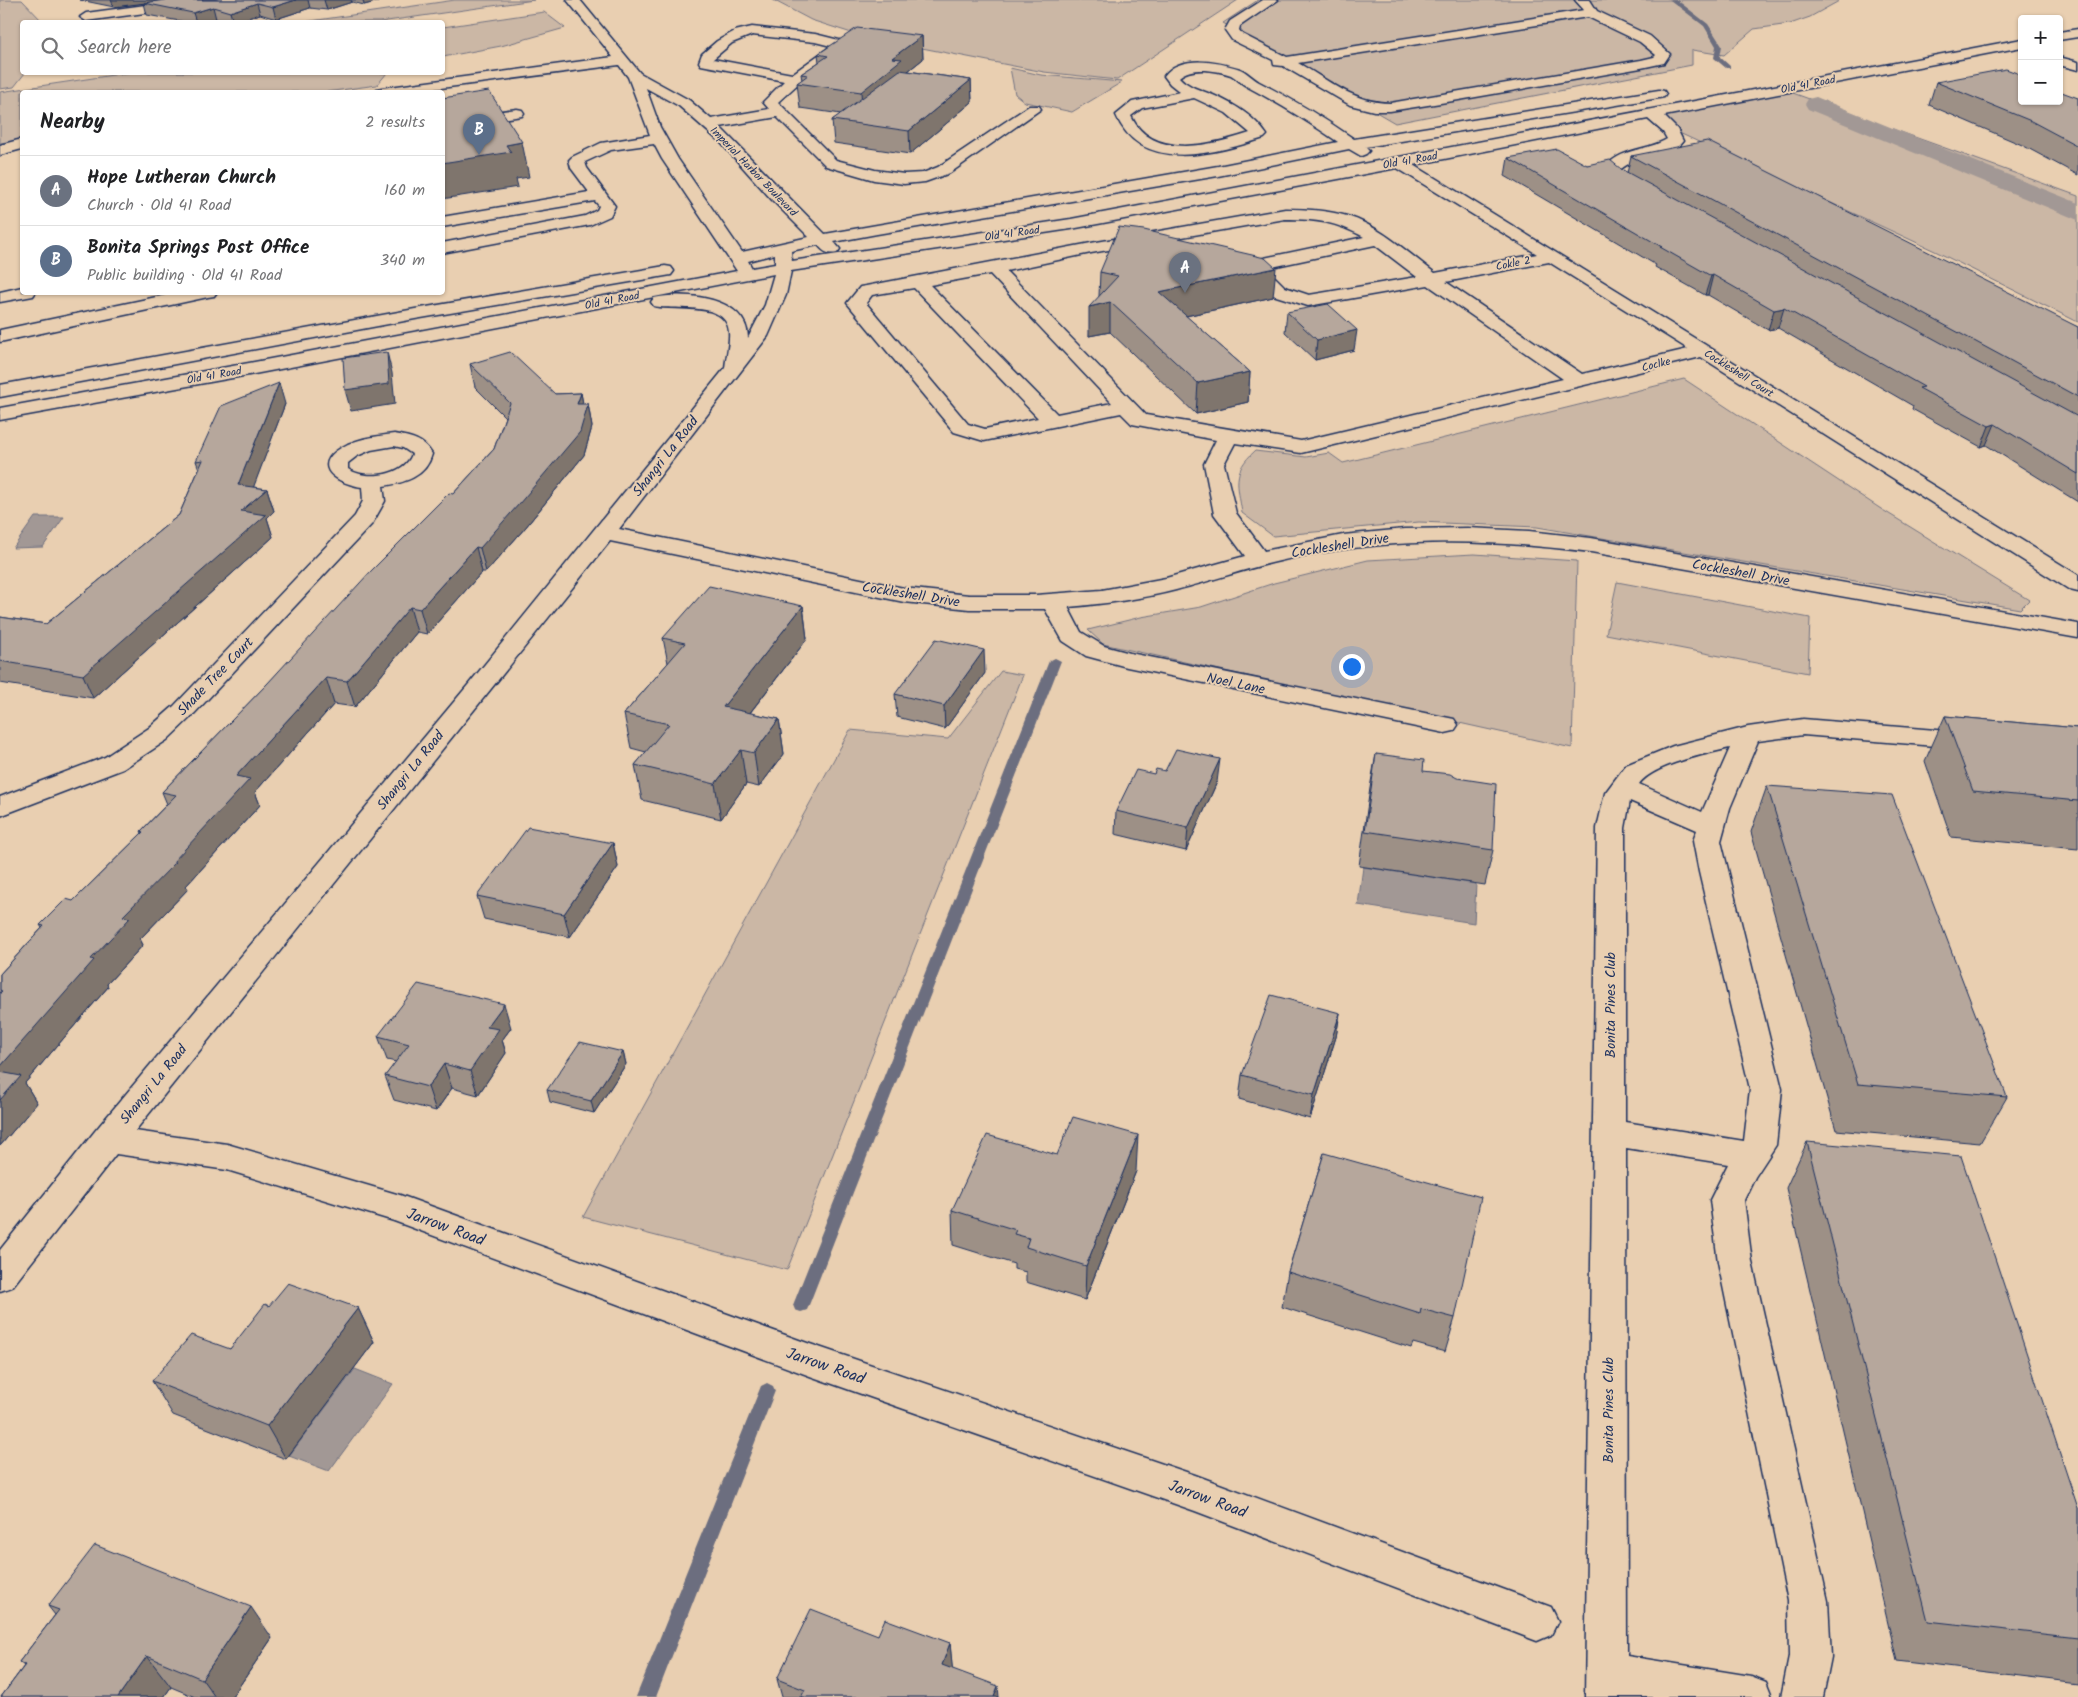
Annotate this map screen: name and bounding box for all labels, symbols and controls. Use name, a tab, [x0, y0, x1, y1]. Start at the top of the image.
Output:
map controls	[2018, 15, 2063, 105]
button: +	[2018, 15, 2063, 60]
search box	[20, 20, 445, 75]
text: Search here	[78, 33, 172, 63]
icon: search	[38, 34, 66, 62]
button: −	[2018, 60, 2063, 105]
street label: Old 41 Road	[1779, 71, 1838, 99]
text: Nearby	[40, 106, 105, 139]
text: 2 results	[365, 110, 425, 135]
pin: B	[463, 114, 495, 155]
street label: Imperial Harbor Boulevard	[705, 122, 802, 221]
street label: Old 41 Road	[1381, 147, 1439, 175]
text: Hope Lutheran Church	[87, 163, 276, 193]
text: A	[51, 178, 61, 203]
text: 160 m	[384, 178, 425, 203]
text: Church · Old 41 Road	[87, 193, 231, 218]
street label: Old 41 Road	[983, 221, 1041, 247]
text: Bonita Springs Post Office	[87, 233, 309, 263]
text: B	[51, 248, 61, 273]
text: 340 m	[380, 248, 425, 273]
pin: A	[1169, 252, 1201, 293]
street label: Cokle 2	[1494, 252, 1532, 276]
text: Public building · Old 41 Road	[87, 263, 282, 288]
street label: Old 41 Road	[583, 287, 642, 315]
street label: Cockleshell Court	[1700, 345, 1778, 403]
street label: Coclke	[1640, 353, 1673, 377]
street label: Old 41 Road	[185, 362, 243, 390]
street label: Shangri La Road	[627, 411, 705, 502]
street label: Cockleshell Drive	[1290, 527, 1391, 565]
street label: Cockleshell Drive	[1690, 554, 1792, 593]
street label: Cockleshell Drive	[860, 576, 962, 614]
street label: Shade Tree Court	[172, 632, 260, 721]
your location	[1339, 654, 1365, 680]
street label: Noel Lane	[1205, 667, 1268, 701]
street label: Shangri La Road	[372, 725, 451, 815]
street label: Bonita Pines Club	[1600, 951, 1622, 1058]
street label: Shangri La Road	[115, 1039, 194, 1129]
street label: Jarrow Road	[403, 1202, 489, 1254]
street label: Jarrow Road	[783, 1341, 869, 1392]
street label: Bonita Pines Club	[1598, 1356, 1620, 1463]
street label: Jarrow Road	[1165, 1474, 1251, 1526]

